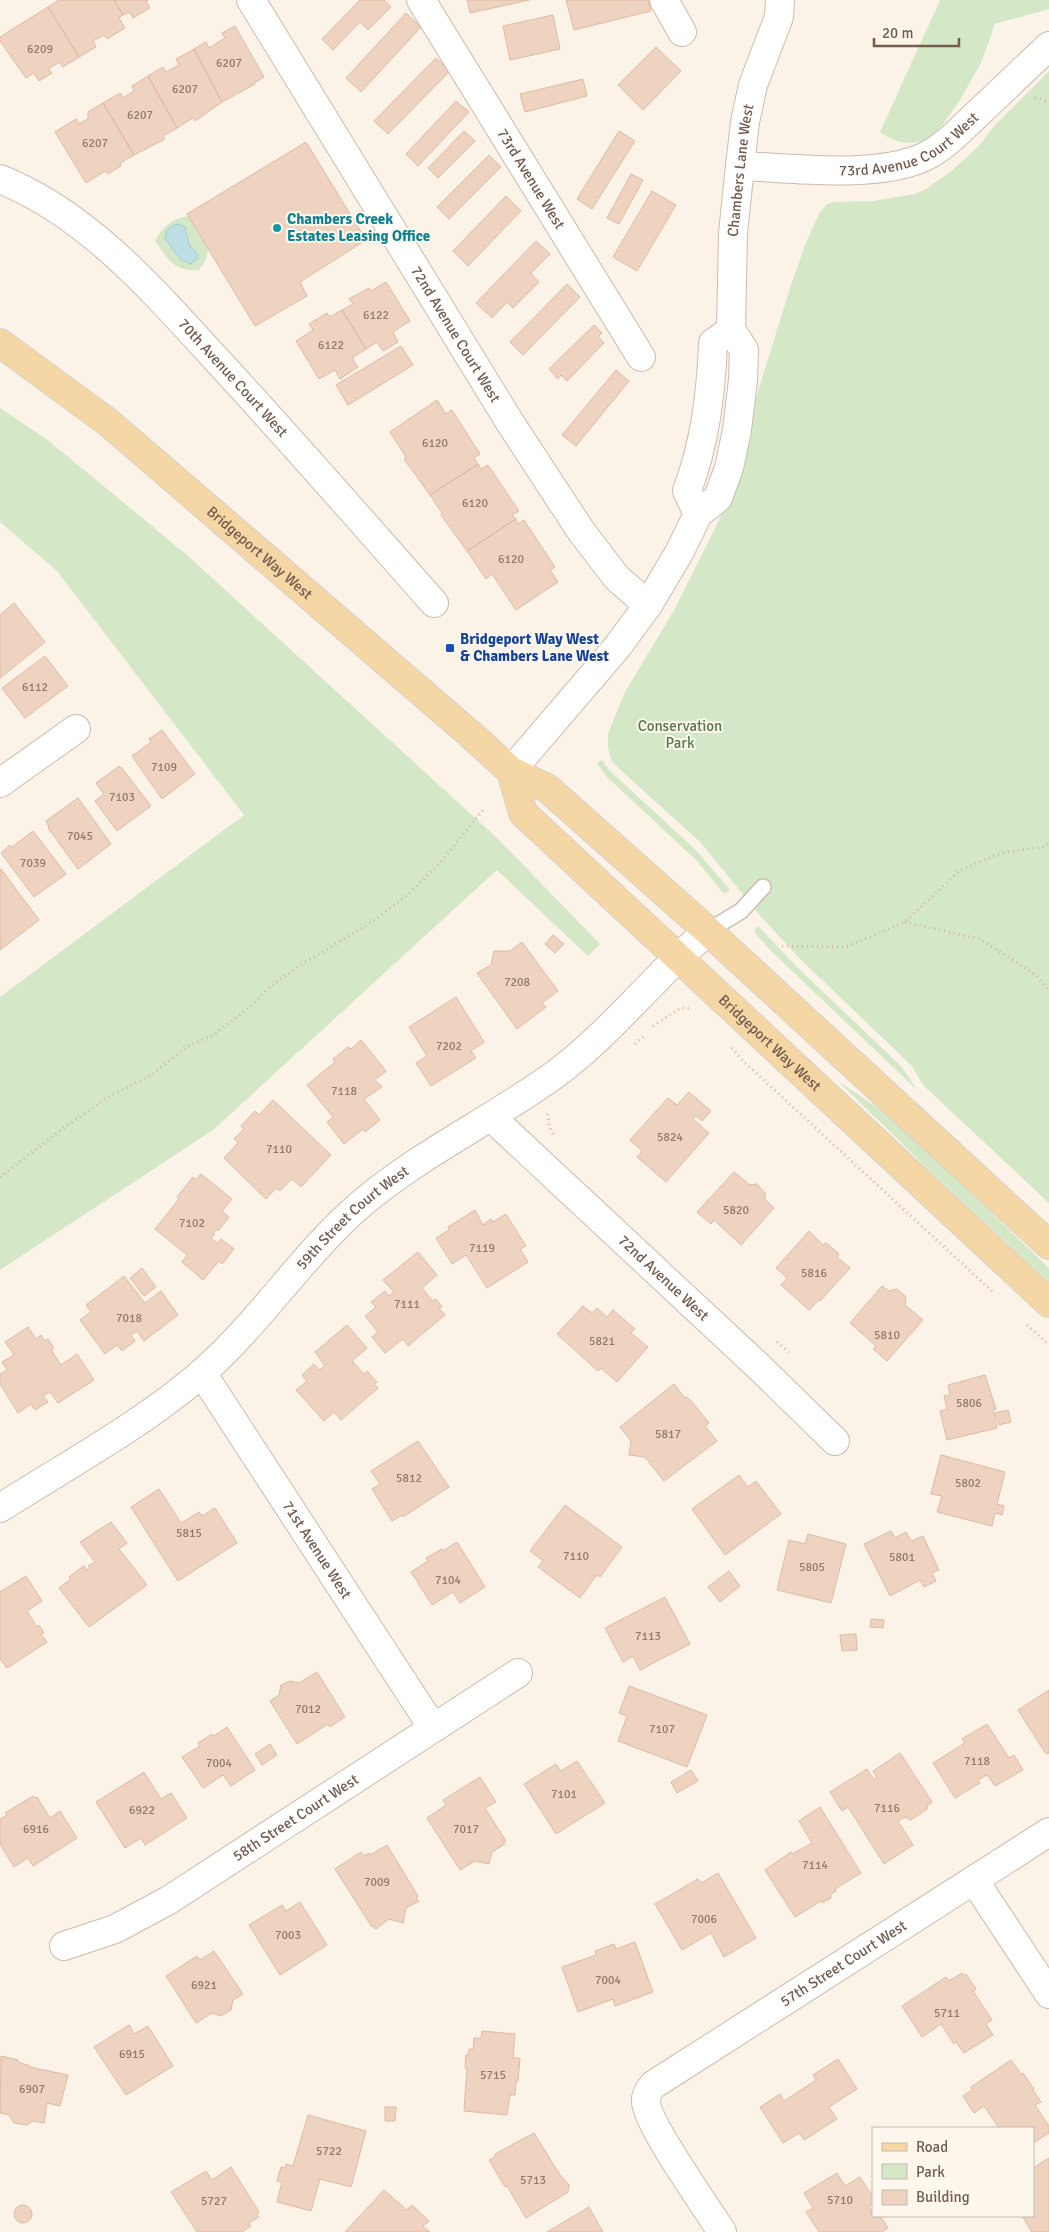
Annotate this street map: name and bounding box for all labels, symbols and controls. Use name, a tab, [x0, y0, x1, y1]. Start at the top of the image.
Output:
scale bar	[874, 15, 959, 47]
text: 20 m	[882, 24, 913, 42]
house number: 6209	[27, 42, 53, 57]
house number: 6207	[216, 56, 242, 71]
house number: 6207	[172, 82, 198, 97]
street label: Chambers Lane West	[724, 102, 758, 238]
house number: 6207	[127, 108, 153, 123]
street label: 73rd Avenue Court West	[839, 109, 982, 180]
street label: 73rd Avenue West	[493, 125, 569, 232]
house number: 6207	[82, 136, 108, 151]
place label: Chambers Creek Estates Leasing Office	[287, 210, 430, 245]
marker: Chambers Creek Estates Leasing Office	[271, 222, 283, 234]
street label: 72nd Avenue Court West	[407, 263, 504, 406]
house number: 6122	[363, 308, 389, 323]
street label: 70th Avenue Court West	[174, 315, 292, 441]
house number: 6122	[318, 338, 344, 353]
house number: 6120	[422, 436, 448, 451]
house number: 6120	[462, 496, 488, 511]
street label: Bridgeport Way West	[203, 502, 316, 603]
house number: 6120	[498, 552, 524, 567]
place label: Bridgeport Way West & Chambers Lane West	[460, 630, 609, 665]
marker: Bridgeport Way West & Chambers Lane West	[444, 642, 456, 654]
house number: 6112	[22, 680, 48, 695]
park label: Conservation Park	[638, 717, 722, 752]
house number: 7109	[151, 760, 177, 775]
house number: 7103	[109, 790, 135, 805]
house number: 7045	[67, 829, 93, 844]
house number: 7039	[20, 856, 46, 871]
house number: 7208	[504, 975, 530, 990]
street label: Bridgeport Way West	[715, 991, 825, 1095]
house number: 7202	[436, 1039, 462, 1054]
house number: 7118	[331, 1084, 357, 1099]
house number: 5824	[657, 1130, 683, 1145]
house number: 7110	[266, 1142, 292, 1157]
street label: 59th Street Court West	[293, 1162, 412, 1273]
house number: 5820	[723, 1203, 749, 1218]
house number: 7102	[179, 1216, 205, 1231]
street label: 72nd Avenue West	[615, 1231, 713, 1325]
house number: 7119	[469, 1241, 495, 1256]
house number: 5816	[801, 1266, 827, 1281]
house number: 7111	[394, 1297, 420, 1312]
house number: 7018	[116, 1311, 142, 1326]
house number: 5810	[874, 1328, 900, 1343]
house number: 5821	[589, 1334, 615, 1349]
house number: 5806	[956, 1396, 982, 1411]
house number: 5817	[655, 1427, 681, 1442]
house number: 5812	[396, 1471, 422, 1486]
house number: 5802	[955, 1476, 981, 1491]
street label: 71st Avenue West	[279, 1498, 355, 1602]
house number: 5815	[176, 1526, 202, 1541]
house number: 7110	[563, 1549, 589, 1564]
house number: 5801	[889, 1550, 915, 1565]
house number: 5805	[799, 1560, 825, 1575]
house number: 7104	[435, 1573, 461, 1588]
house number: 7113	[635, 1629, 661, 1644]
house number: 7012	[295, 1702, 321, 1717]
house number: 7107	[649, 1722, 675, 1737]
house number: 7118	[964, 1754, 990, 1769]
house number: 7004	[206, 1756, 232, 1771]
street label: 58th Street Court West	[229, 1770, 362, 1865]
house number: 7101	[551, 1787, 577, 1802]
house number: 7116	[874, 1801, 900, 1816]
house number: 6922	[129, 1803, 155, 1818]
house number: 6916	[23, 1822, 49, 1837]
house number: 7017	[453, 1822, 479, 1837]
house number: 7114	[802, 1858, 828, 1873]
house number: 7009	[364, 1875, 390, 1890]
house number: 7006	[691, 1912, 717, 1927]
street label: 57th Street Court West	[777, 1916, 910, 2010]
house number: 7003	[275, 1928, 301, 1943]
house number: 7004	[595, 1973, 621, 1988]
house number: 6921	[191, 1978, 217, 1993]
house number: 5711	[934, 2006, 960, 2021]
house number: 6915	[119, 2047, 145, 2062]
house number: 5715	[480, 2068, 506, 2083]
house number: 6907	[19, 2082, 45, 2097]
legend	[872, 2127, 1034, 2217]
text: Road	[916, 2138, 948, 2156]
house number: 5722	[316, 2144, 342, 2159]
text: Park	[916, 2163, 945, 2181]
house number: 5713	[520, 2173, 546, 2188]
text: Building	[916, 2188, 970, 2206]
house number: 5710	[827, 2193, 853, 2208]
house number: 5727	[201, 2194, 227, 2209]

